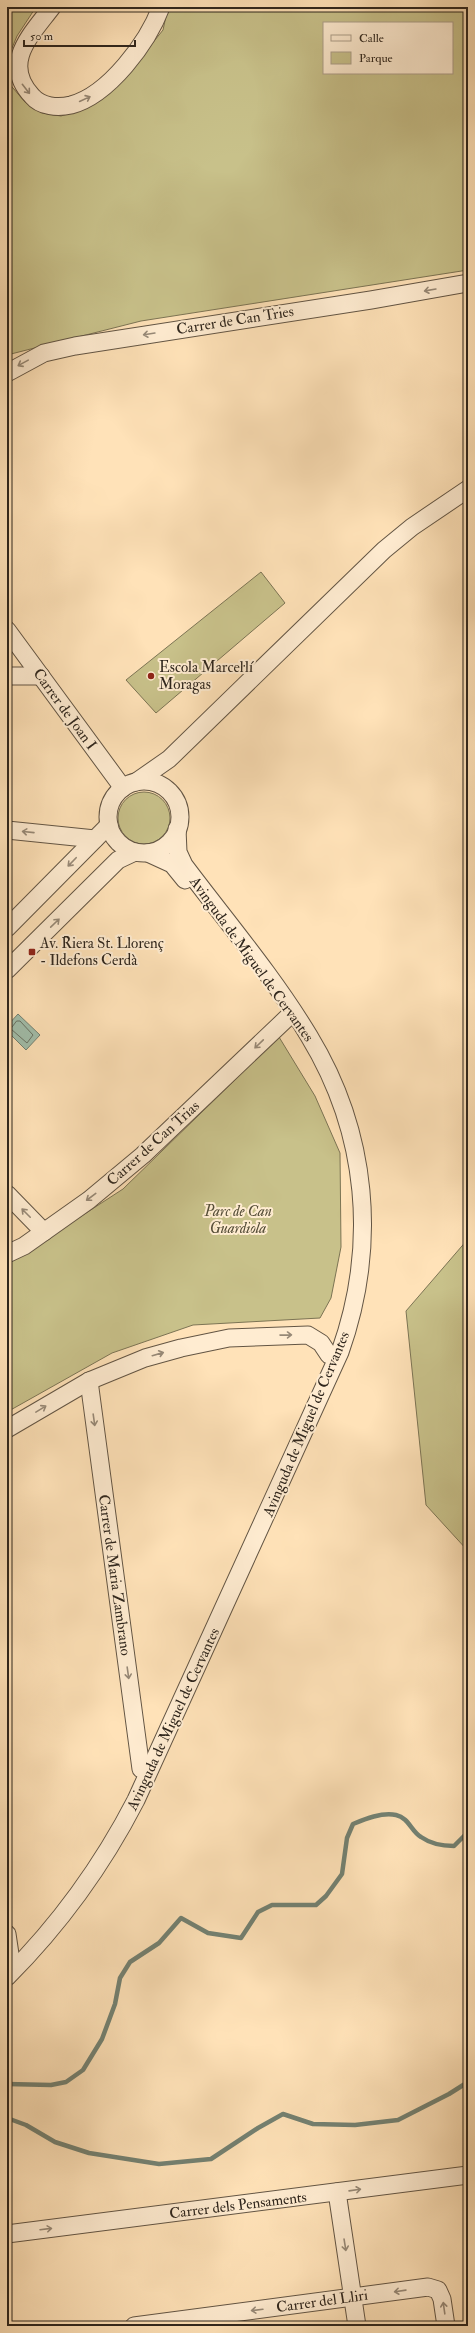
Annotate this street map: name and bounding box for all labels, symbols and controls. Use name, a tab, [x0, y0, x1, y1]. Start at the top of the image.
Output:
scale bar	[24, 22, 135, 48]
legend	[323, 22, 453, 74]
text: 50 m	[30, 29, 54, 44]
text: Calle	[359, 31, 384, 46]
text: Parque	[359, 51, 393, 66]
one-way arrow	[22, 84, 31, 95]
one-way arrow	[78, 95, 90, 102]
one-way arrow	[423, 286, 436, 294]
street label: Carrer de Can Tries	[175, 302, 295, 339]
one-way arrow	[143, 330, 156, 338]
one-way arrow	[17, 360, 29, 368]
place label: Escola Marcel·lí Moragas	[159, 658, 254, 694]
street label: Carrer de Joan I	[28, 665, 101, 754]
marker: Escola Marcel·lí Moragas	[146, 671, 156, 681]
one-way arrow	[22, 828, 35, 836]
one-way arrow	[67, 857, 76, 867]
street label: Avinguda de Miguel de Cervantes	[185, 872, 318, 1046]
one-way arrow	[50, 918, 60, 928]
place label: Av. Riera St. Llorenç - Ildefons Cerdà	[39, 934, 164, 970]
marker: Av. Riera St. Llorenç - Ildefons Cerdà	[27, 947, 37, 957]
one-way arrow	[254, 1039, 264, 1049]
street label: Carrer de Can Trias	[103, 1097, 204, 1190]
one-way arrow	[86, 1193, 97, 1202]
park label: Parc de Can Guardiola	[203, 1202, 272, 1238]
one-way arrow	[21, 1208, 31, 1218]
street label: Avinguda de Miguel de Cervantes	[258, 1329, 354, 1521]
one-way arrow	[279, 1331, 292, 1339]
one-way arrow	[151, 1350, 164, 1357]
one-way arrow	[35, 1405, 47, 1413]
one-way arrow	[90, 1413, 98, 1426]
street label: Carrer de Maria Zambrano	[94, 1493, 135, 1657]
street label: Avinguda de Miguel de Cervantes	[122, 1625, 224, 1815]
one-way arrow	[124, 1666, 132, 1679]
one-way arrow	[348, 2186, 361, 2194]
street label: Carrer dels Pensaments	[168, 2188, 308, 2223]
one-way arrow	[39, 2226, 52, 2233]
one-way arrow	[341, 2238, 349, 2251]
street label: Carrer del Lliri	[275, 2286, 369, 2317]
one-way arrow	[394, 2287, 407, 2295]
one-way arrow	[440, 2302, 447, 2315]
one-way arrow	[251, 2306, 264, 2314]

